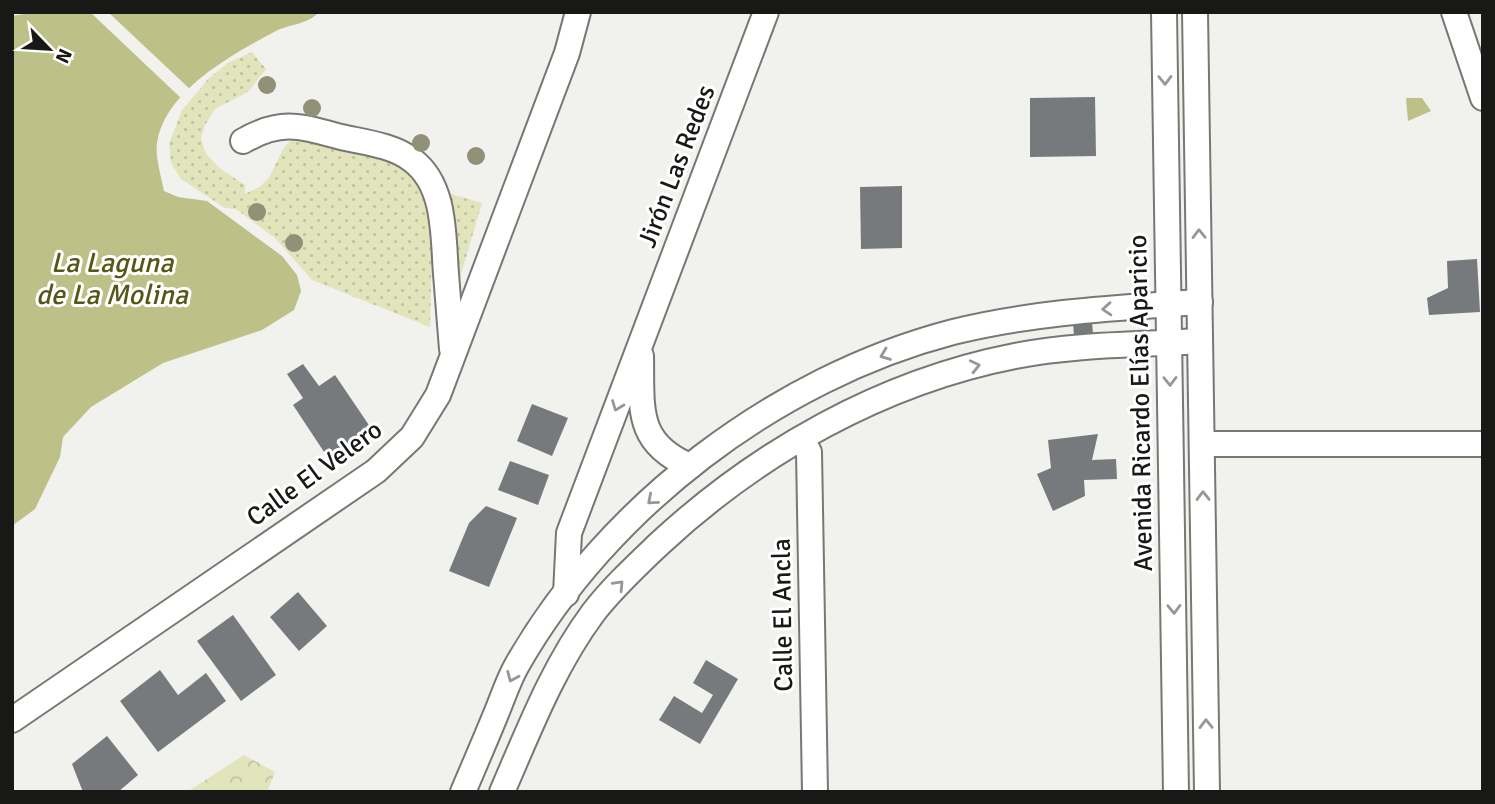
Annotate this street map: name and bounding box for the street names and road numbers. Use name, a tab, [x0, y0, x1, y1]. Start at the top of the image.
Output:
street label: Jirón Las Redes	[631, 81, 723, 252]
street label: Avenida Ricardo Elías Aparicio	[1122, 234, 1160, 572]
street label: Calle El Velero	[241, 414, 389, 534]
street label: Calle El Ancla	[766, 538, 800, 692]

